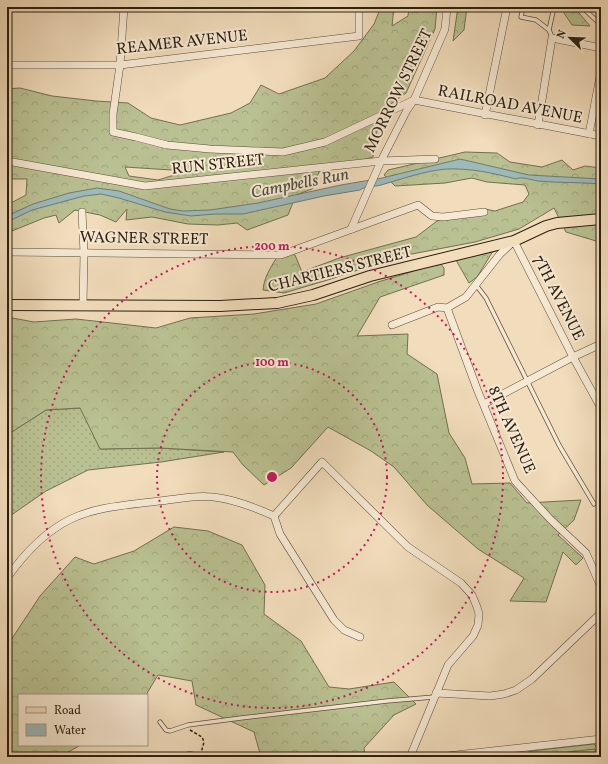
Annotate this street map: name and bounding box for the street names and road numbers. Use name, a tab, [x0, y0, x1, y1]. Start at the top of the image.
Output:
street label: REAMER AVENUE	[115, 25, 249, 61]
street label: MORROW STREET	[360, 25, 438, 157]
street label: RAILROAD AVENUE	[436, 80, 584, 130]
street label: RUN STREET	[171, 149, 265, 181]
street label: WAGNER STREET	[79, 227, 209, 251]
street label: CHARTIERS STREET	[266, 242, 414, 298]
street label: 7TH AVENUE	[527, 252, 589, 344]
street label: 8TH AVENUE	[482, 383, 540, 477]

